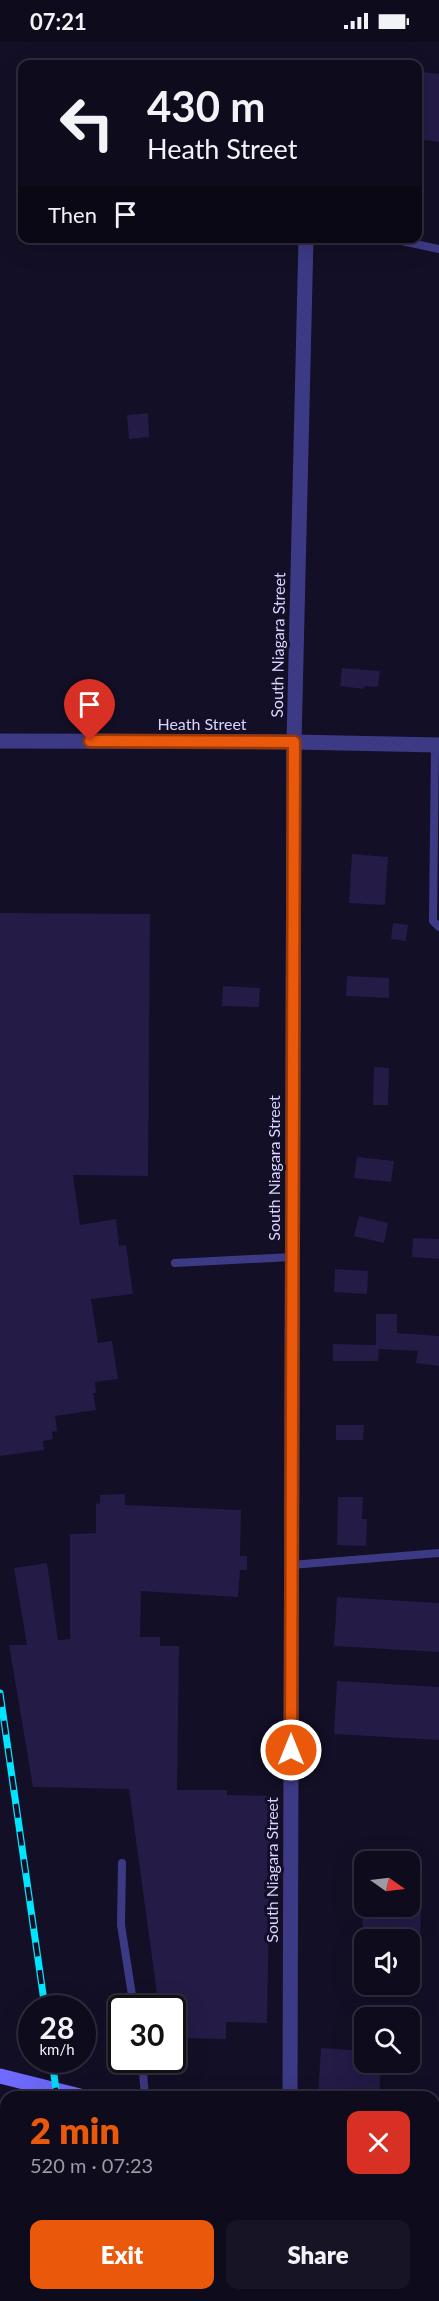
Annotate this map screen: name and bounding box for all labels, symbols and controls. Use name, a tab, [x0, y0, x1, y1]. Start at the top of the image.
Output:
text: 07:21	[30, 8, 87, 35]
text: 430 m	[147, 81, 265, 131]
icon: left	[48, 84, 126, 162]
text: Heath Street	[147, 132, 297, 165]
icon: arrive	[109, 198, 142, 231]
text: Then	[48, 201, 97, 228]
street label: South Niagara Street	[267, 572, 288, 718]
pin	[64, 679, 115, 741]
icon: arrive	[73, 688, 106, 721]
street label: Heath Street	[157, 714, 247, 733]
street label: South Niagara Street	[264, 1095, 283, 1241]
position arrow	[259, 1718, 323, 1782]
street label: South Niagara Street	[262, 1797, 281, 1943]
north arrow	[354, 1851, 420, 1917]
map controls	[354, 1851, 420, 2073]
button: sound	[354, 1929, 420, 1995]
speed limit sign: 30	[108, 1995, 186, 2073]
button: search	[354, 2007, 420, 2073]
text: 28	[40, 2009, 74, 2045]
text: km/h	[39, 2040, 75, 2058]
text: 2 min	[30, 2108, 120, 2152]
button: close	[347, 2111, 410, 2174]
text: 520 m · 07:23	[30, 2153, 153, 2177]
button: Exit	[30, 2220, 214, 2289]
button: Share	[226, 2220, 410, 2289]

